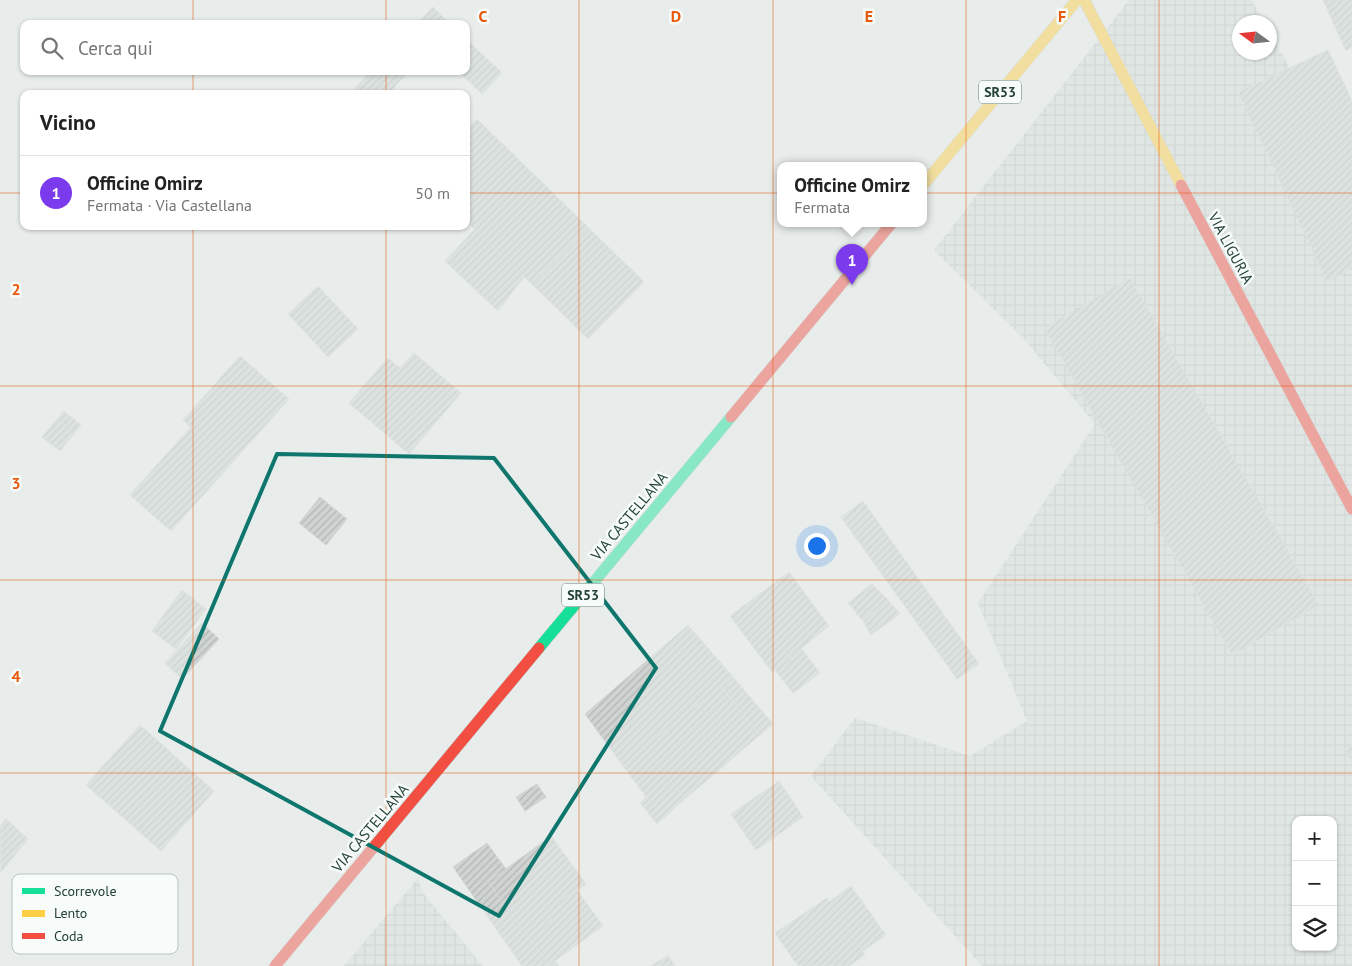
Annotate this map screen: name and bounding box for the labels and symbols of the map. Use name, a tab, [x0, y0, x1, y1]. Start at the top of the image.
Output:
text: C	[479, 6, 488, 26]
text: D	[671, 6, 681, 26]
text: E	[865, 6, 873, 26]
text: F	[1058, 6, 1066, 26]
north arrow	[1232, 15, 1277, 60]
road number: SR53	[979, 80, 1021, 104]
street label: VIA LIGURIA	[1204, 208, 1258, 287]
pin: 1	[836, 244, 868, 285]
text: 2	[11, 279, 21, 299]
street label: VIA CASTELLANA	[586, 468, 672, 565]
text: 3	[11, 473, 21, 493]
your location	[804, 533, 830, 559]
road number: SR53	[562, 584, 604, 606]
text: 4	[11, 666, 21, 686]
street label: VIA CASTELLANA	[327, 780, 413, 877]
legend	[12, 874, 178, 954]
text: Scorrevole	[54, 882, 117, 900]
text: Lento	[54, 904, 87, 922]
text: Coda	[54, 927, 84, 945]

